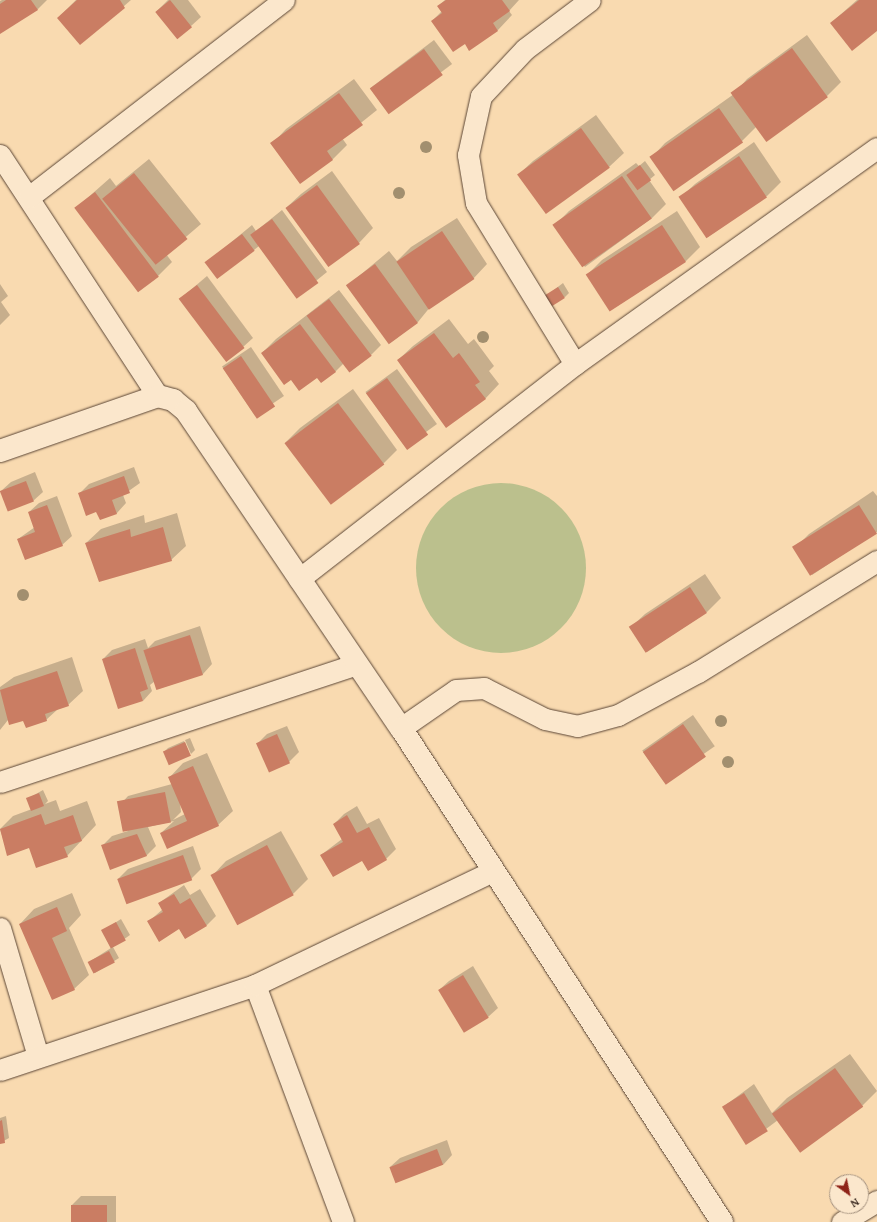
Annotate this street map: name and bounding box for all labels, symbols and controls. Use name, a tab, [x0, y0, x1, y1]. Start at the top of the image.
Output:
north arrow	[829, 1174, 869, 1214]
text: N	[848, 1195, 862, 1212]

